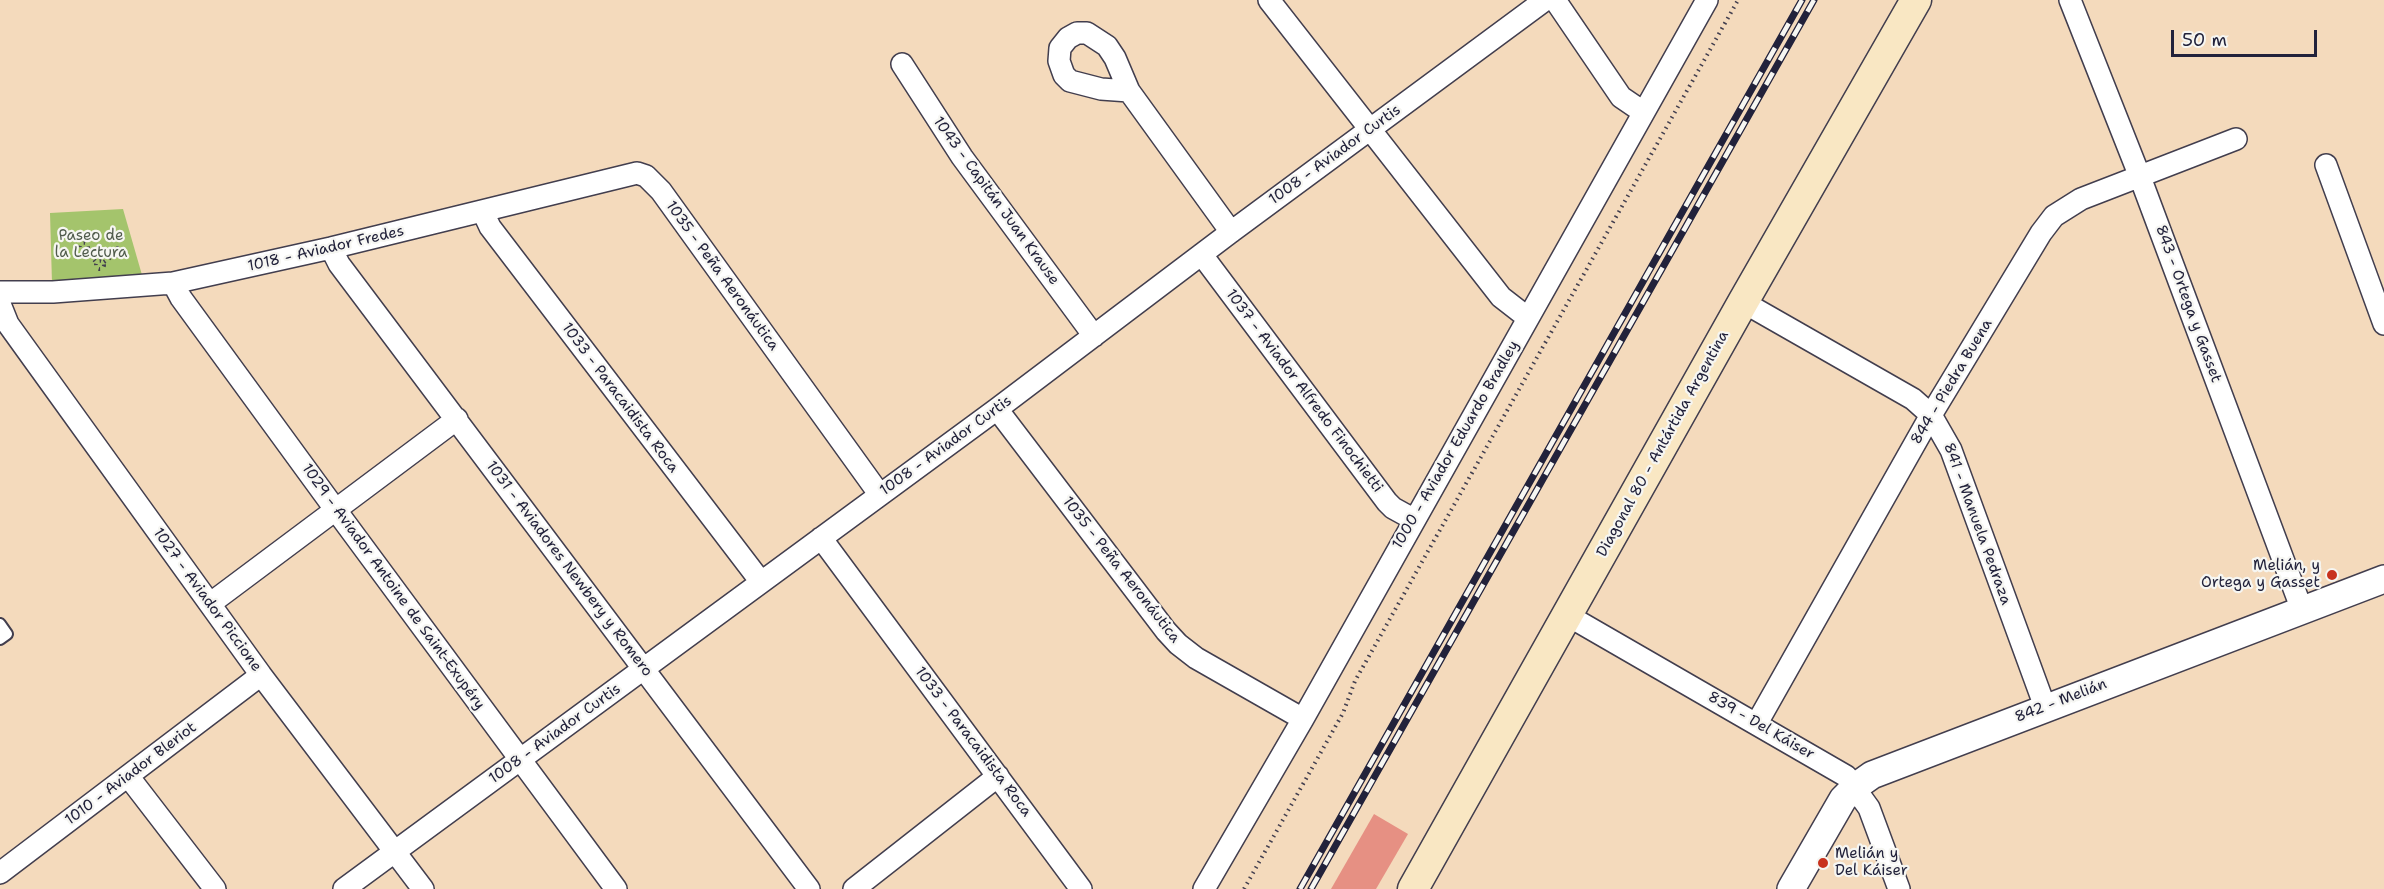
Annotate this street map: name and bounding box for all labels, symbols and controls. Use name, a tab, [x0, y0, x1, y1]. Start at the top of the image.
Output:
scale bar	[2174, 18, 2320, 56]
text: 50 m	[2182, 28, 2227, 52]
street label: 1008 - Aviador Curtis	[1266, 101, 1404, 209]
street label: 1043 - Capitán Juan Krause	[929, 113, 1063, 289]
street label: 1035 - Peña Aeronáutica	[662, 198, 782, 354]
street label: 1018 - Aviador Fredes	[246, 222, 406, 276]
street label: 843 - Ortega y Gasset	[2151, 223, 2225, 385]
park label: Paseo de la Lectura	[55, 227, 127, 262]
street label: 1037 - Aviador Alfredo Finochietti	[1222, 286, 1386, 496]
street label: 844 - Piedra Buena	[1907, 316, 1997, 448]
street label: 1033 - Paracaidista Roca	[558, 320, 682, 476]
street label: Diagonal 80 - Antártida Argentina	[1593, 328, 1733, 560]
street label: 1000 - Aviador Eduardo Bradley	[1389, 338, 1523, 552]
street label: 1008 - Aviador Curtis	[877, 392, 1015, 500]
street label: 841 - Manuela Pedraza	[1939, 441, 2015, 607]
street label: 1031 - Aviadores Newbery y Romero	[482, 458, 656, 680]
street label: 1029 - Aviador Antoine de Saint-Exupéry	[298, 460, 488, 714]
street label: 1035 - Peña Aeronáutica	[1058, 493, 1184, 647]
street label: 1027 - Aviador Piccione	[149, 525, 265, 675]
place label: Melián, y Ortega y Gasset	[2201, 557, 2320, 592]
marker: Melián, y Ortega y Gasset	[2325, 568, 2339, 582]
street label: 1033 - Paracaidista Roca	[911, 664, 1035, 820]
street label: 842 - Melián	[2013, 675, 2109, 727]
street label: 1008 - Aviador Curtis	[486, 680, 624, 788]
street label: 839 - Del Káiser	[1704, 688, 1818, 764]
street label: 1010 - Aviador Bleriot	[62, 719, 200, 829]
place label: Melián y Del Káiser	[1835, 845, 1908, 880]
marker: Melián y Del Káiser	[1816, 856, 1830, 870]

